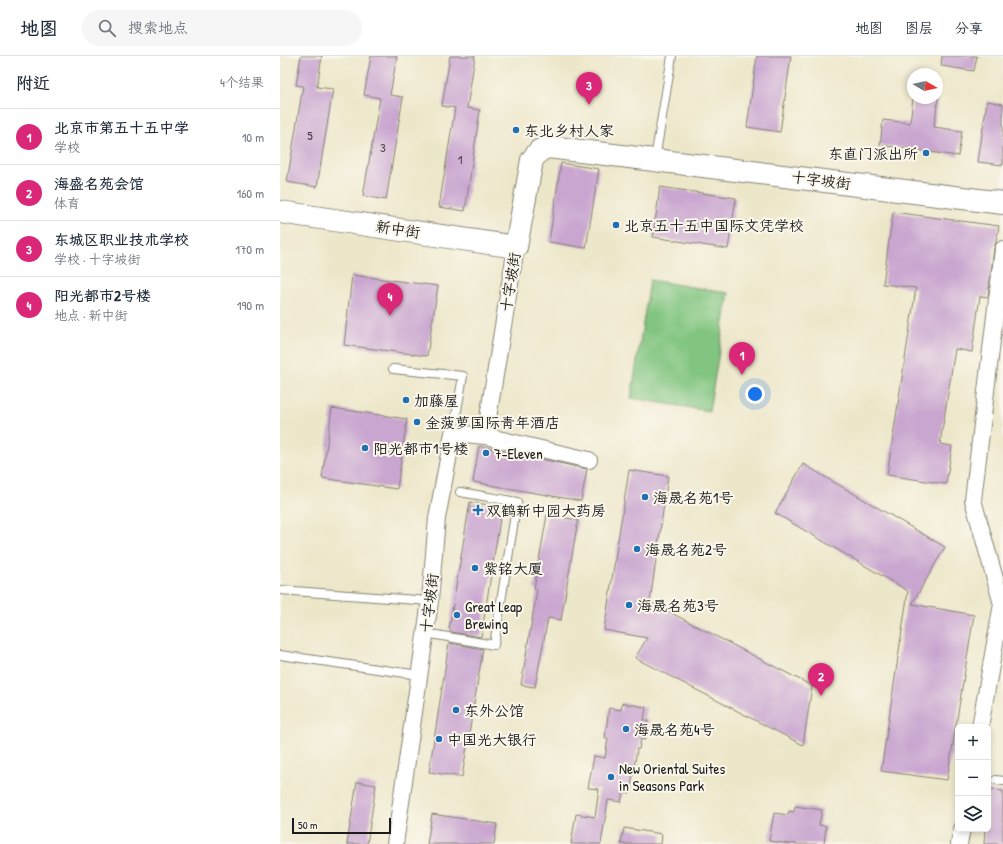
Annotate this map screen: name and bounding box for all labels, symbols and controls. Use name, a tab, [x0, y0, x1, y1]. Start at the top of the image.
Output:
search box	[82, 10, 362, 46]
text: 地图	[20, 15, 58, 41]
icon: search	[96, 17, 118, 39]
text: 搜索地点	[128, 17, 188, 38]
text: 地图	[855, 18, 883, 37]
text: 图层	[905, 18, 933, 37]
text: 分享	[955, 18, 983, 37]
north arrow	[907, 68, 943, 104]
text: 附近	[16, 71, 50, 94]
pin: 3	[576, 72, 602, 105]
text: 4个结果	[220, 73, 264, 91]
text: 北京市第五十五中学	[54, 117, 189, 138]
place label: 东北乡村人家	[524, 120, 614, 141]
marker: 东北乡村人家	[511, 125, 521, 135]
house number: 5	[307, 126, 313, 144]
text: 1	[27, 128, 31, 146]
text: 10 m	[242, 128, 264, 146]
text: 学校	[54, 138, 80, 156]
house number: 3	[380, 138, 386, 156]
place label: 东直门派出所	[828, 143, 918, 164]
marker: 东直门派出所	[921, 148, 931, 158]
house number: 1	[458, 150, 463, 168]
street label: 十字坡街	[790, 166, 852, 194]
text: 海盛名苑会馆	[54, 173, 144, 194]
text: 2	[26, 184, 32, 202]
text: 160 m	[236, 184, 264, 202]
text: 体育	[54, 194, 80, 212]
street label: 新中街	[374, 215, 422, 243]
place label: 北京五十五中国际文凭学校	[624, 215, 804, 236]
marker: 北京五十五中国际文凭学校	[611, 220, 621, 230]
text: 东城区职业技术学校	[54, 229, 189, 250]
text: 3	[26, 240, 32, 258]
text: 170 m	[235, 240, 264, 258]
text: 学校 · 十字坡街	[54, 250, 141, 268]
street label: 十字坡街	[495, 251, 525, 313]
pin: 4	[377, 283, 403, 316]
text: 阳光都市2号楼	[54, 285, 151, 306]
text: 4	[27, 296, 31, 314]
text: 190 m	[237, 296, 264, 314]
text: 地点 · 新中街	[54, 306, 128, 324]
pin: 1	[729, 342, 755, 375]
your location	[745, 384, 765, 404]
place label: 加藤屋	[414, 390, 459, 411]
marker: 加藤屋	[401, 395, 411, 405]
place label: 金菠萝国际青年酒店	[425, 412, 560, 433]
marker: 金菠萝国际青年酒店	[412, 417, 422, 427]
place label: 阳光都市1号楼	[373, 438, 468, 459]
marker: 阳光都市1号楼	[360, 443, 370, 453]
place label: 7-Eleven	[494, 443, 543, 464]
marker: 7-Eleven	[481, 448, 491, 458]
place label: 海晟名苑1号	[653, 487, 733, 508]
marker: 海晟名苑1号	[640, 492, 650, 502]
place label: 双鹤新中园大药房	[486, 500, 606, 521]
marker: 双鹤新中园大药房	[473, 505, 483, 515]
place label: 海晟名苑2号	[645, 539, 727, 560]
marker: 海晟名苑2号	[632, 544, 642, 554]
place label: 紫铭大厦	[483, 558, 543, 579]
marker: 紫铭大厦	[470, 563, 480, 573]
street label: 十字坡街	[415, 572, 443, 634]
place label: 海晟名苑3号	[637, 595, 719, 616]
place label: Great Leap Brewing	[465, 596, 523, 634]
marker: 海晟名苑3号	[624, 600, 634, 610]
marker: Great Leap Brewing	[452, 610, 462, 620]
pin: 2	[808, 663, 834, 696]
place label: 东外公馆	[464, 700, 524, 721]
marker: 东外公馆	[451, 705, 461, 715]
place label: 海晟名苑4号	[634, 719, 715, 740]
marker: 海晟名苑4号	[621, 724, 631, 734]
map controls	[955, 724, 991, 832]
button: +	[955, 724, 991, 760]
place label: 中国光大银行	[447, 729, 537, 750]
marker: 中国光大银行	[434, 734, 444, 744]
place label: New Oriental Suites in Seasons Park	[619, 758, 725, 796]
button: −	[955, 760, 991, 796]
marker: New Oriental Suites in Seasons Park	[606, 772, 616, 782]
button: layers	[955, 796, 991, 832]
scale bar	[292, 816, 391, 835]
text: 50 m	[298, 818, 318, 832]

